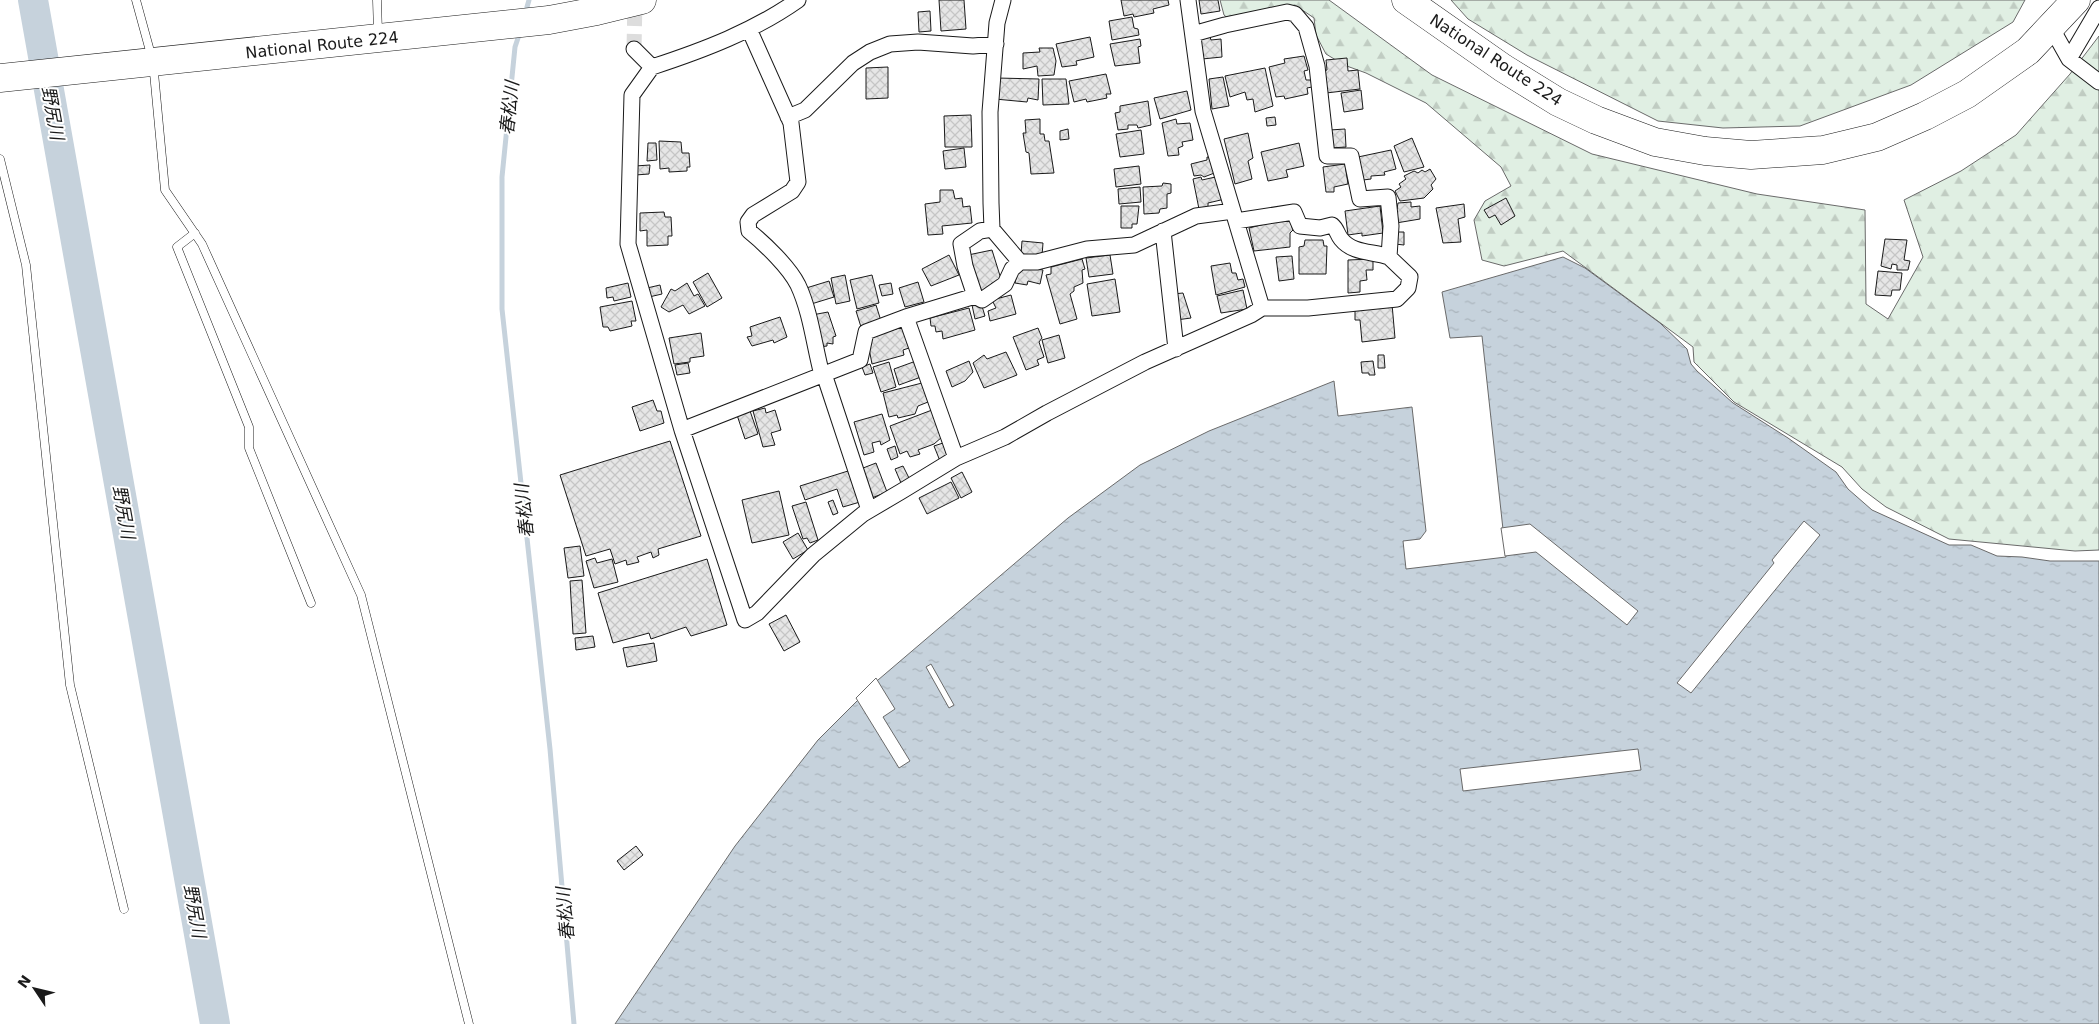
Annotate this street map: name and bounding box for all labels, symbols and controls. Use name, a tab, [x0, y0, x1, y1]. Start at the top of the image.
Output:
street label: National Route 224	[1426, 10, 1566, 110]
street label: National Route 224	[245, 28, 399, 62]
water label: 春松川	[496, 78, 522, 136]
water label: 野尻川	[38, 85, 68, 143]
water label: 春松川	[511, 481, 537, 539]
water label: 野尻川	[109, 484, 139, 542]
water label: 野尻川	[180, 883, 210, 941]
water label: 春松川	[552, 884, 578, 942]
north arrow	[10, 964, 60, 1014]
text: N	[14, 972, 34, 991]

